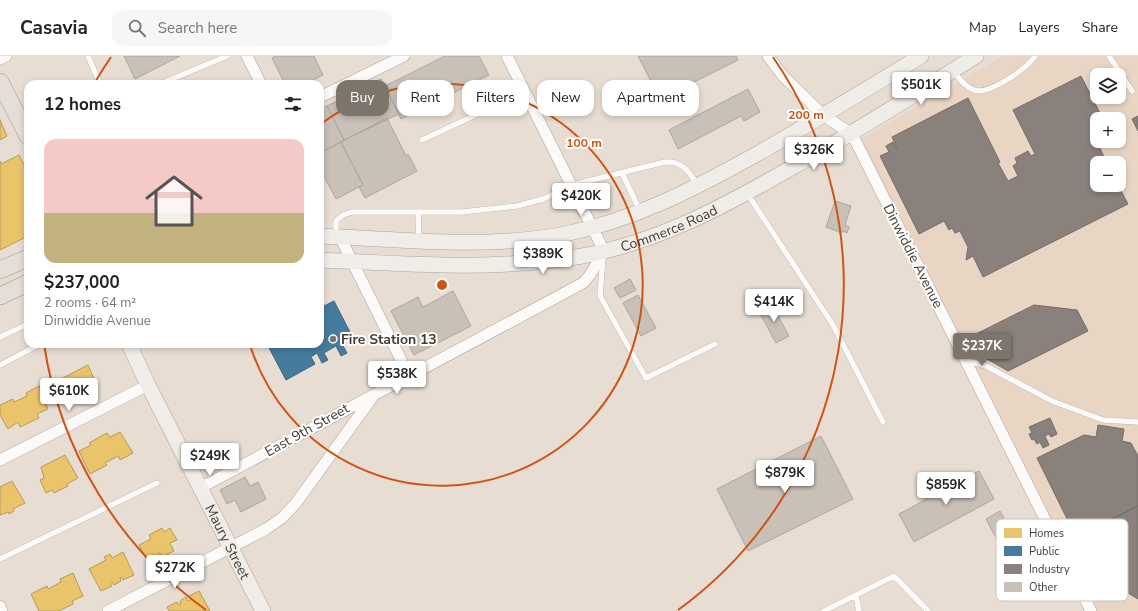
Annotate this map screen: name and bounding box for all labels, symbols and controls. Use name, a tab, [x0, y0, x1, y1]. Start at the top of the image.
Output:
search box	[112, 10, 392, 46]
text: Casavia	[20, 15, 88, 41]
icon: search	[126, 17, 148, 39]
text: Search here	[158, 18, 237, 38]
text: Map	[969, 18, 996, 37]
text: Layers	[1018, 18, 1060, 37]
text: Share	[1082, 18, 1118, 37]
map controls	[1090, 68, 1126, 192]
button: layers	[1090, 68, 1126, 104]
pin: $501K	[893, 72, 949, 106]
text: $501K	[901, 76, 941, 94]
chip: Buy	[336, 80, 389, 116]
chip: Rent	[397, 80, 454, 116]
chip: Filters	[462, 80, 529, 116]
chip: New	[537, 80, 594, 116]
chip: Apartment	[602, 80, 699, 116]
text: 12 homes	[44, 93, 121, 116]
icon: filters	[282, 93, 304, 115]
text: 200 m	[788, 107, 824, 123]
button: +	[1090, 112, 1126, 148]
text: 100 m	[566, 135, 602, 151]
pin: $326K	[786, 137, 842, 171]
text: $326K	[794, 141, 834, 159]
button: −	[1090, 156, 1126, 192]
icon: home	[138, 165, 210, 237]
pin: $420K	[553, 183, 609, 217]
text: $420K	[561, 187, 601, 205]
street label: Commerce Road	[618, 200, 721, 256]
street label: Dinwiddie Avenue	[878, 201, 948, 311]
pin: $389K	[515, 241, 571, 275]
text: $389K	[523, 245, 563, 263]
text: $237,000	[44, 271, 120, 294]
centre of rings	[435, 278, 449, 292]
pin: $414K	[746, 289, 802, 323]
text: $414K	[754, 293, 794, 311]
text: 2 rooms · 64 m²	[44, 294, 136, 312]
text: Dinwiddie Avenue	[44, 312, 151, 330]
place label: Fire Station 13	[341, 330, 437, 349]
pin: $237K	[954, 333, 1010, 367]
marker: Fire Station 13	[328, 334, 338, 344]
text: $237K	[962, 337, 1002, 355]
pin: $538K	[369, 361, 425, 395]
text: $538K	[377, 365, 417, 383]
pin: $610K	[41, 378, 97, 412]
text: $610K	[49, 382, 89, 400]
street label: East 9th Street	[261, 399, 353, 461]
pin: $249K	[182, 443, 238, 477]
text: $249K	[190, 447, 230, 465]
pin: $879K	[757, 460, 813, 494]
text: $879K	[765, 464, 805, 482]
pin: $859K	[918, 472, 974, 506]
text: $859K	[926, 476, 966, 494]
street label: Maury Street	[201, 501, 255, 583]
legend	[996, 519, 1128, 601]
text: Homes	[1029, 526, 1064, 541]
text: Public	[1029, 544, 1059, 559]
pin: $272K	[147, 555, 203, 589]
text: $272K	[155, 559, 195, 577]
text: Industry	[1029, 562, 1070, 577]
text: Other	[1029, 580, 1057, 595]

